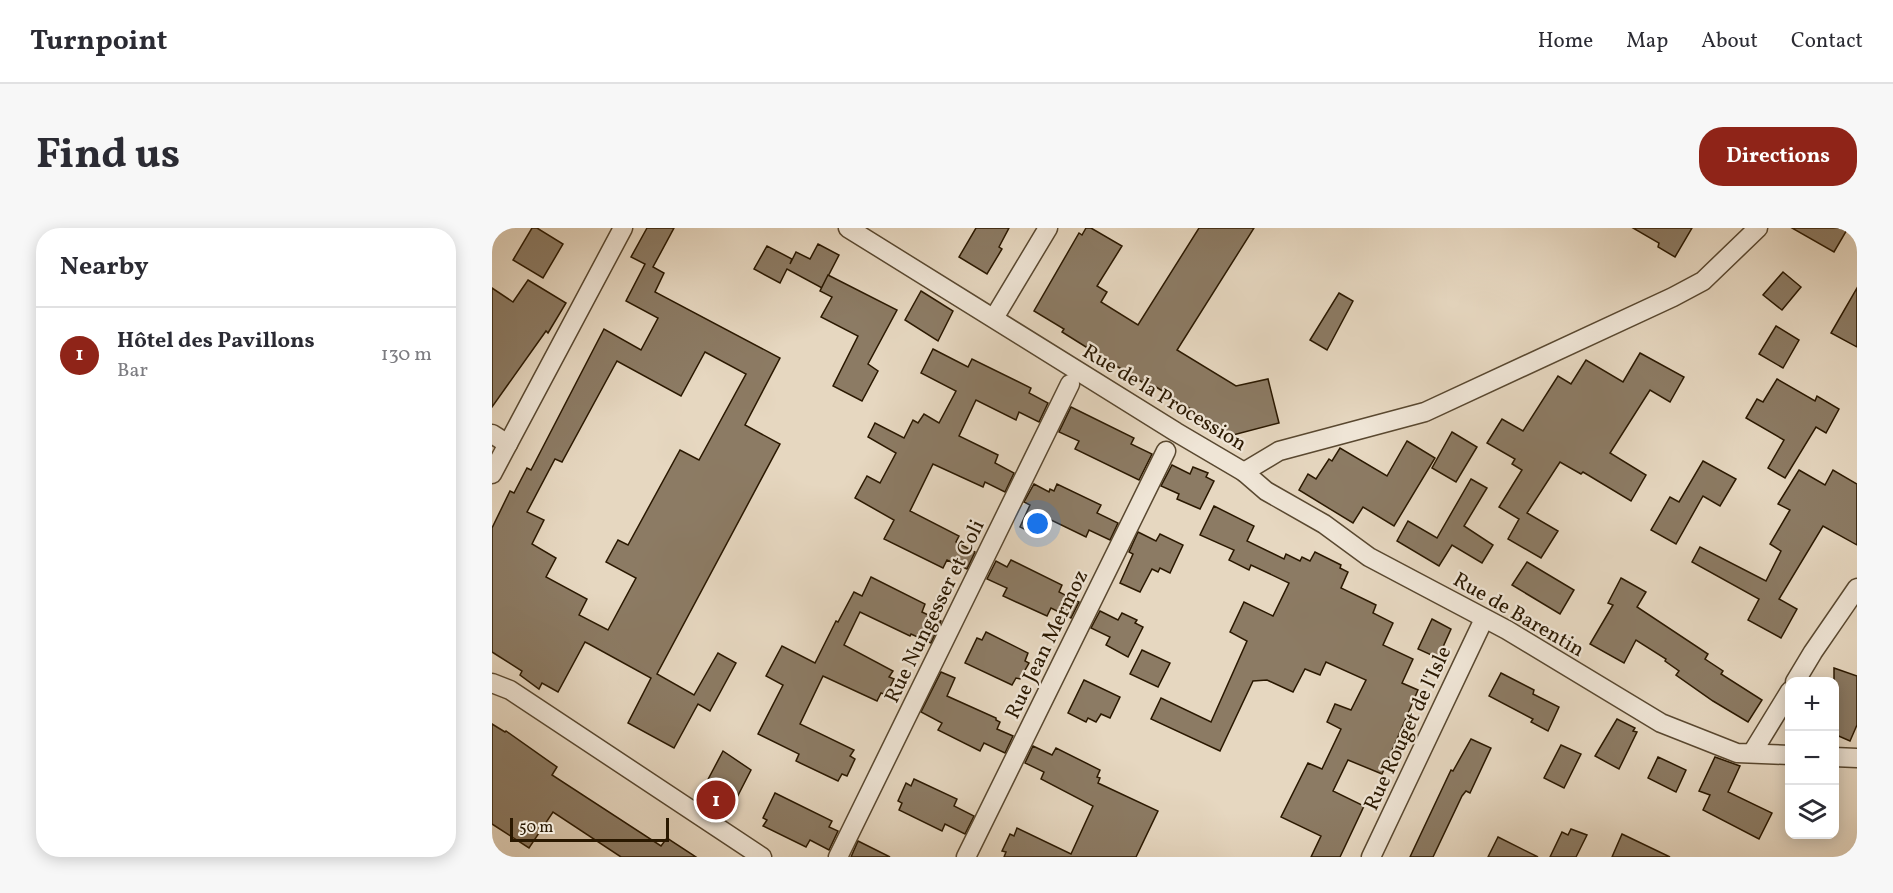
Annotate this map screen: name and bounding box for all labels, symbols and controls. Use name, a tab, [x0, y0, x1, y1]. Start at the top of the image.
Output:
text: Turnpoint	[30, 22, 167, 61]
text: Home	[1538, 27, 1593, 56]
text: Map	[1626, 27, 1668, 56]
text: About	[1701, 27, 1758, 56]
text: Contact	[1791, 27, 1863, 56]
text: Find us	[36, 127, 180, 186]
button: Directions	[1699, 127, 1857, 186]
text: Nearby	[60, 249, 149, 285]
text: Hôtel des Pavillons	[117, 326, 315, 357]
street label: Rue de la Procession	[1077, 338, 1252, 459]
text: 1	[75, 341, 84, 369]
text: 130 m	[381, 341, 432, 369]
text: Bar	[117, 357, 148, 385]
your location	[1023, 509, 1052, 538]
street label: Rue Nungesser et Coli	[878, 515, 992, 708]
street label: Rue Jean Mermoz	[999, 565, 1096, 724]
street label: Rue de Barentin	[1447, 566, 1589, 665]
street label: Rue Rouget de l'Isle	[1358, 642, 1459, 816]
map controls	[1785, 677, 1839, 839]
button: +	[1785, 677, 1839, 731]
button: −	[1785, 731, 1839, 785]
pin: 1	[696, 778, 736, 822]
button: layers	[1785, 785, 1839, 839]
scale bar	[510, 815, 669, 842]
text: 50 m	[519, 817, 553, 839]

